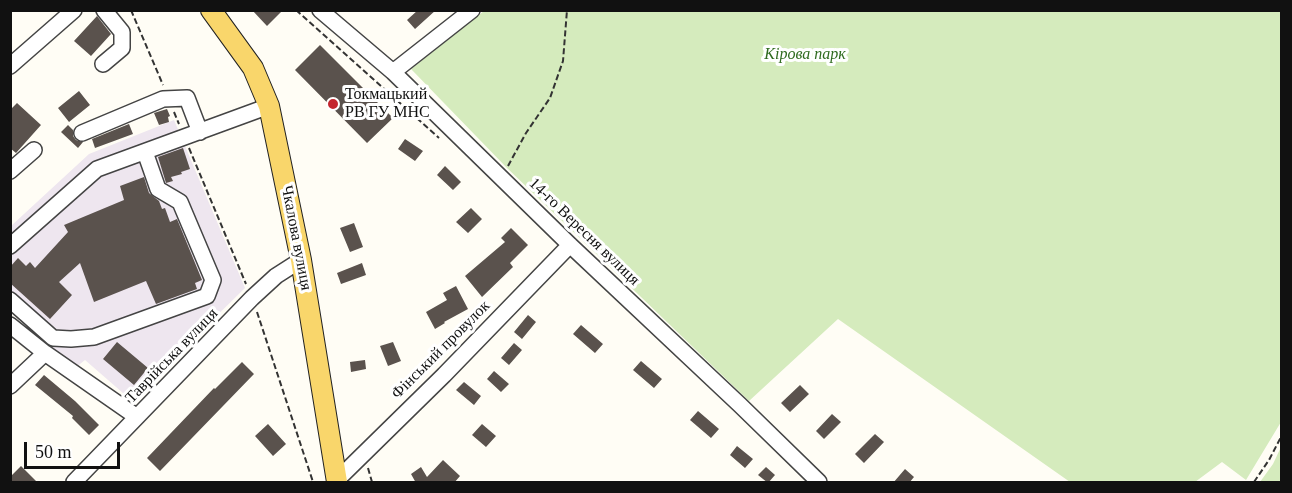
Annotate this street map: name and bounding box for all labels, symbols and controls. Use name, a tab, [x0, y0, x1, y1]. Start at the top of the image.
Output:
park label: Кірова парк	[764, 45, 846, 65]
place label: Токмацький РВ ГУ МНС	[345, 85, 430, 123]
marker: Токмацький РВ ГУ МНС	[326, 97, 340, 111]
street label: 14-го Вересня вулиця	[525, 174, 643, 290]
street label: Чкалова вулиця	[276, 184, 316, 292]
street label: Фінський провулок	[388, 297, 494, 403]
street label: Таврійська вулиця	[122, 304, 222, 408]
scale bar	[27, 430, 123, 468]
text: 50 m	[35, 442, 72, 462]

